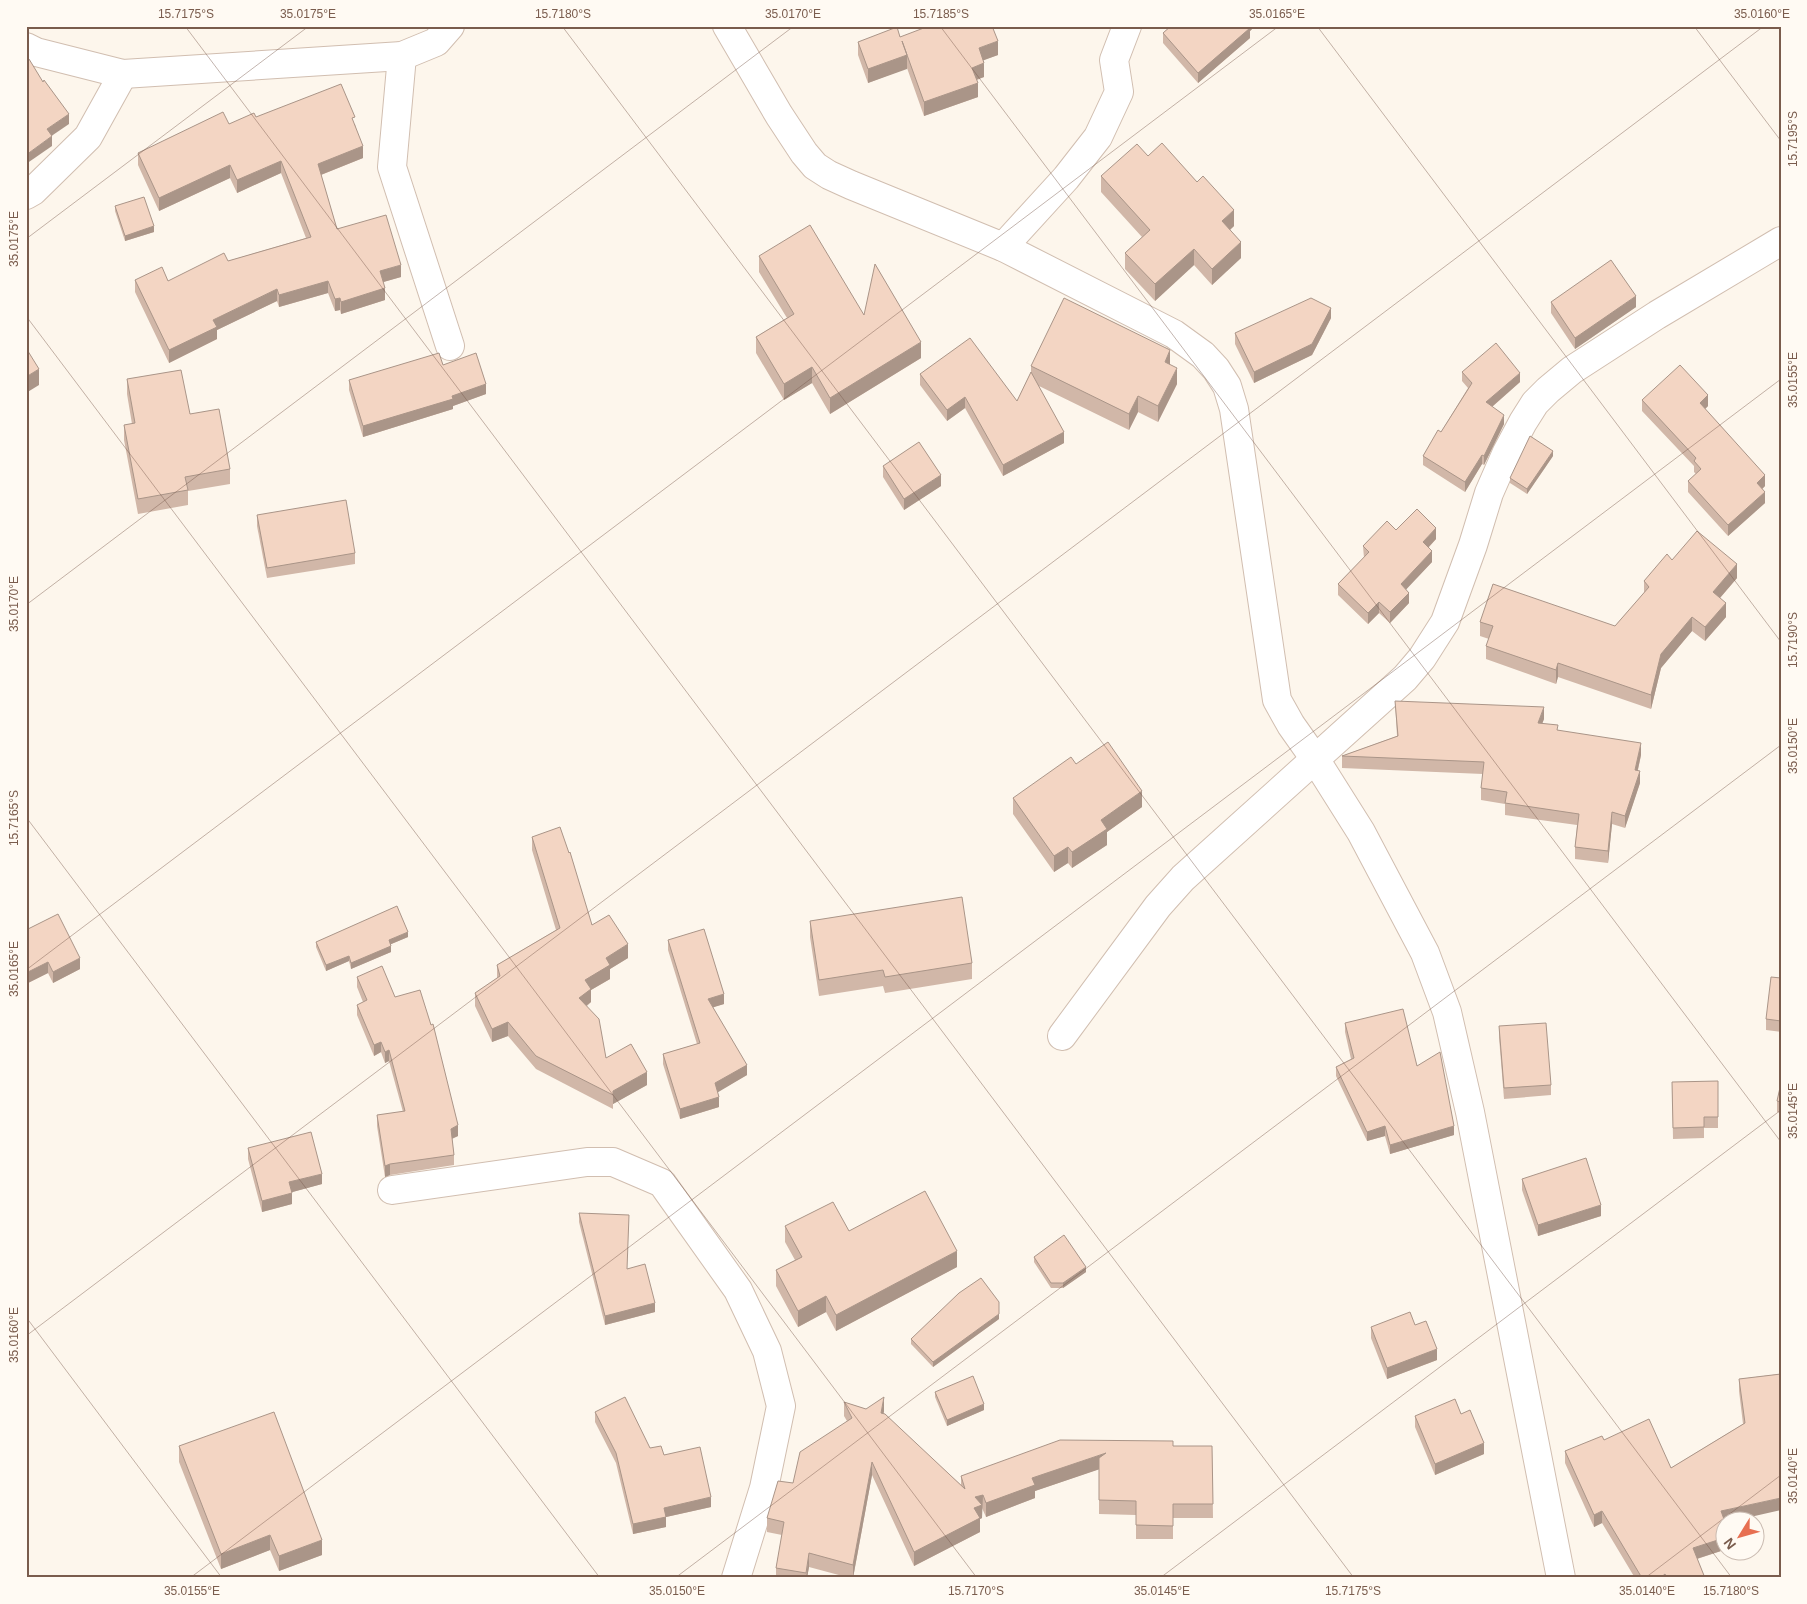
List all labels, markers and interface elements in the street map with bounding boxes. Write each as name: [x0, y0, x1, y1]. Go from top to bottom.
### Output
text: 15.7175°S: [158, 7, 214, 21]
text: 35.0175°E: [280, 7, 336, 21]
text: 15.7180°S: [535, 7, 591, 21]
text: 35.0170°E: [765, 7, 821, 21]
text: 15.7185°S: [913, 7, 969, 21]
text: 35.0165°E: [1249, 7, 1305, 21]
text: 35.0160°E: [1734, 7, 1790, 21]
text: 15.7195°S: [1786, 111, 1800, 167]
text: 35.0175°E: [7, 211, 21, 267]
text: 35.0155°E: [1786, 352, 1800, 408]
text: 35.0170°E: [7, 576, 21, 632]
text: 15.7190°S: [1786, 612, 1800, 668]
text: 35.0150°E: [1786, 718, 1800, 774]
text: 15.7165°S: [7, 790, 21, 846]
text: 35.0165°E: [7, 941, 21, 997]
text: 35.0145°E: [1786, 1083, 1800, 1139]
text: 35.0160°E: [7, 1307, 21, 1363]
text: 35.0140°E: [1786, 1448, 1800, 1504]
north arrow: [1714, 1512, 1764, 1562]
text: N: [1720, 1535, 1739, 1553]
text: 35.0155°E: [164, 1584, 220, 1598]
text: 35.0150°E: [649, 1584, 705, 1598]
text: 15.7170°S: [948, 1584, 1004, 1598]
text: 35.0145°E: [1134, 1584, 1190, 1598]
text: 15.7175°S: [1325, 1584, 1381, 1598]
text: 35.0140°E: [1619, 1584, 1675, 1598]
text: 15.7180°S: [1703, 1584, 1759, 1598]

